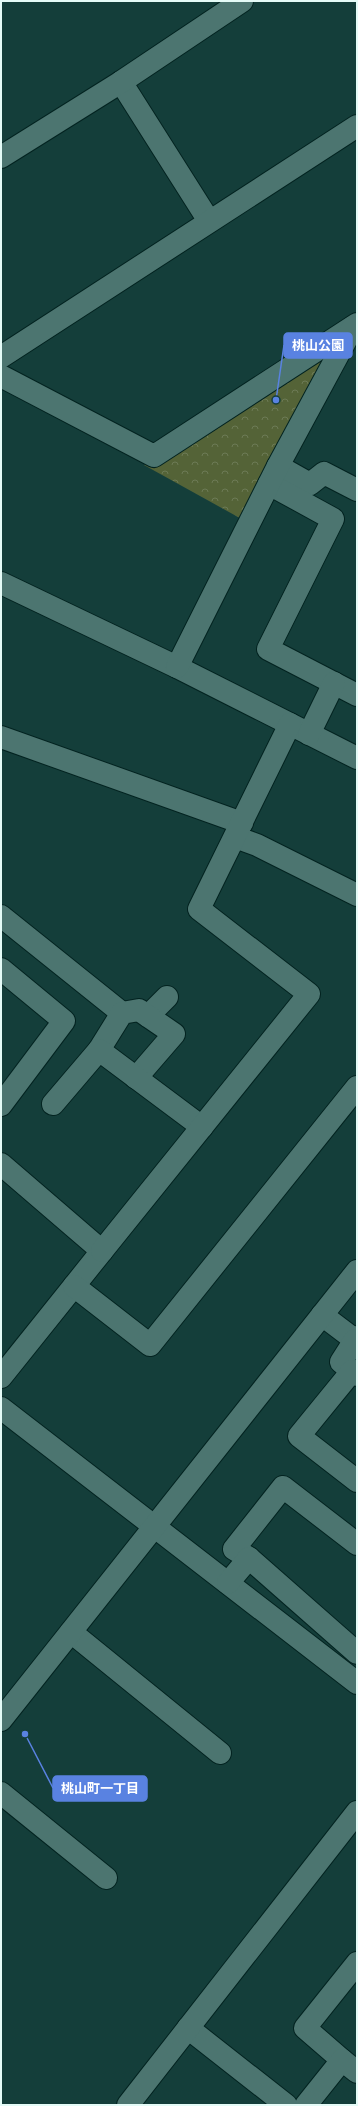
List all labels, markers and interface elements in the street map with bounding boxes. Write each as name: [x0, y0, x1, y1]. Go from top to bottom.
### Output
callout: 桃山公園: [284, 333, 352, 358]
text: 桃山公園: [292, 336, 344, 354]
callout: 桃山町一丁目: [53, 1776, 147, 1801]
text: 桃山町一丁目: [61, 1779, 139, 1797]

